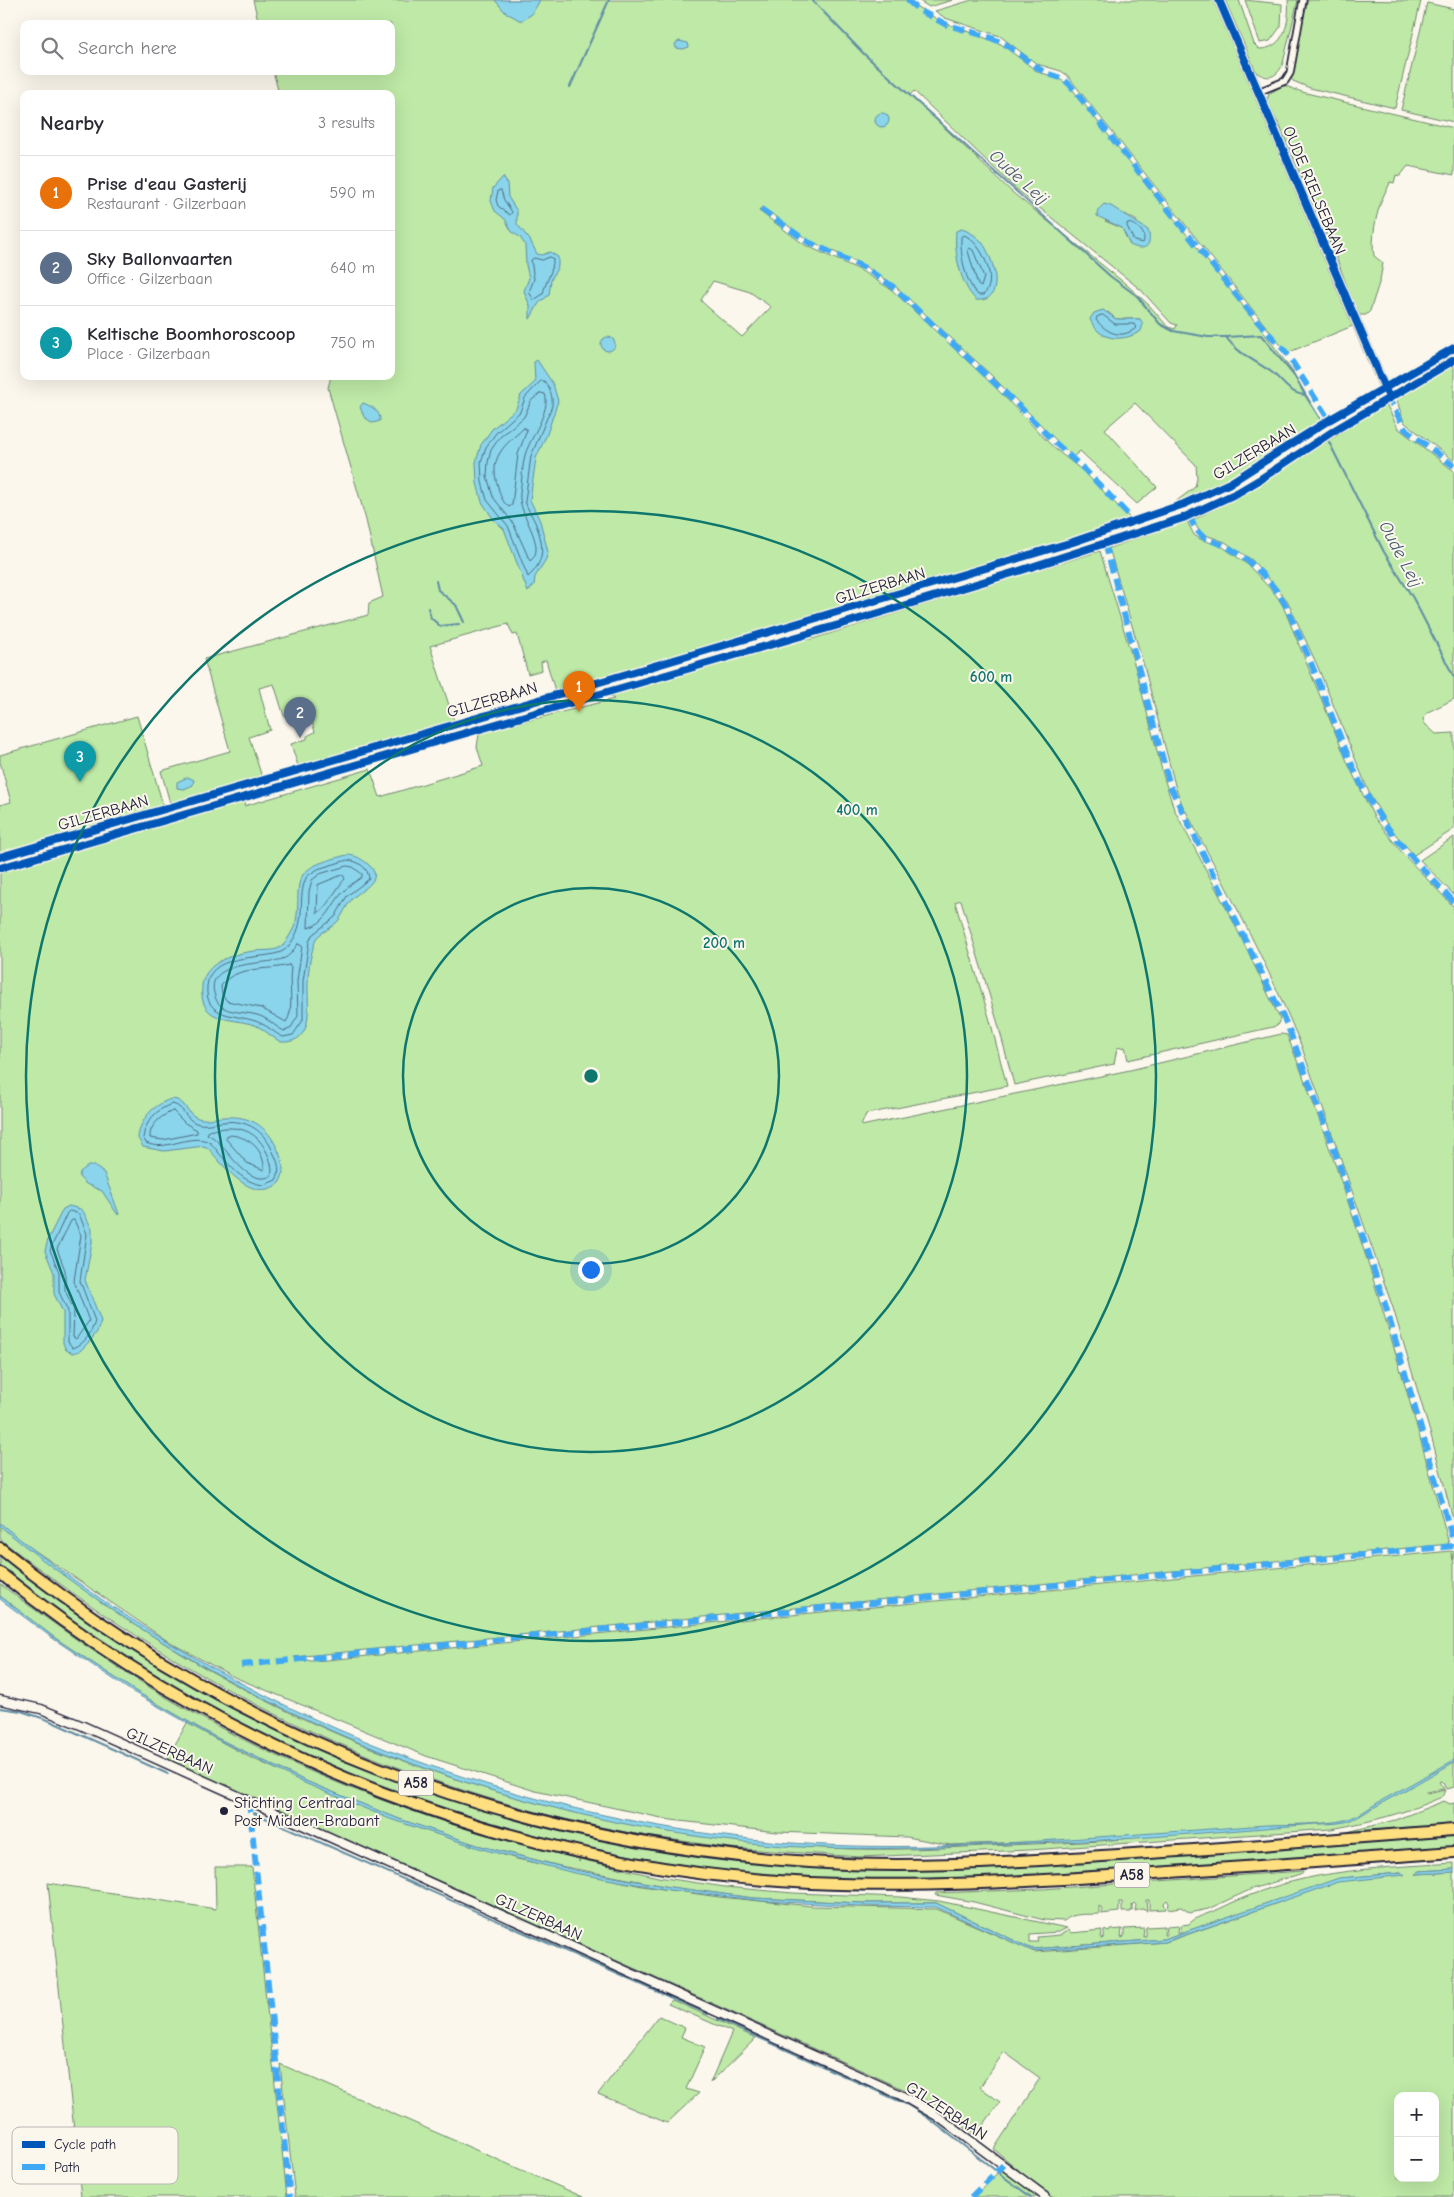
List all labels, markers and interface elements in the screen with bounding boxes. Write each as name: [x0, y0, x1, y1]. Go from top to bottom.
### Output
search box: [20, 20, 395, 75]
icon: search: [38, 34, 66, 62]
text: Search here: [78, 37, 177, 59]
text: Nearby: [40, 111, 104, 135]
text: 3 results: [318, 114, 375, 132]
street label: OUDE RIELSEBAAN: [1279, 124, 1349, 257]
water label: Oude Leij: [985, 145, 1053, 210]
text: Prise d'eau Gasterij: [87, 173, 247, 195]
text: 1: [53, 184, 59, 202]
text: 590 m: [330, 184, 375, 202]
text: Restaurant · Gilzerbaan: [87, 195, 246, 213]
text: Sky Ballonvaarten: [87, 248, 233, 270]
text: 2: [52, 259, 60, 277]
text: 640 m: [330, 259, 375, 277]
text: Office · Gilzerbaan: [87, 270, 213, 288]
text: Keltische Boomhoroscoop: [87, 323, 296, 345]
text: 3: [52, 334, 60, 352]
text: 750 m: [330, 334, 375, 352]
text: Place · Gilzerbaan: [87, 345, 210, 363]
street label: GILZERBAAN: [1210, 420, 1299, 484]
water label: Oude Leij: [1374, 517, 1427, 591]
street label: GILZERBAAN: [833, 564, 928, 608]
text: 600 m: [970, 668, 1012, 686]
pin: 1: [563, 671, 595, 712]
street label: GILZERBAAN: [445, 678, 540, 721]
pin: 2: [284, 697, 316, 738]
pin: 3: [64, 741, 96, 782]
street label: GILZERBAAN: [56, 791, 151, 834]
text: 400 m: [836, 801, 878, 819]
text: 200 m: [703, 934, 745, 952]
centre of rings: [582, 1067, 600, 1085]
your location: [578, 1257, 604, 1283]
street label: GILZERBAAN: [123, 1724, 216, 1778]
road number: A58: [398, 1770, 434, 1796]
place label: Stichting Centraal Post Midden-Brabant: [234, 1794, 379, 1830]
marker: Stichting Centraal Post Midden-Brabant: [218, 1805, 230, 1817]
road number: A58: [1114, 1862, 1150, 1888]
street label: GILZERBAAN: [492, 1890, 585, 1944]
street label: GILZERBAAN: [902, 2078, 990, 2144]
map controls: [1394, 2092, 1439, 2182]
button: +: [1394, 2092, 1439, 2137]
legend: [12, 2127, 178, 2184]
text: Cycle path: [54, 2136, 116, 2153]
button: −: [1394, 2137, 1439, 2182]
text: Path: [54, 2159, 80, 2176]

